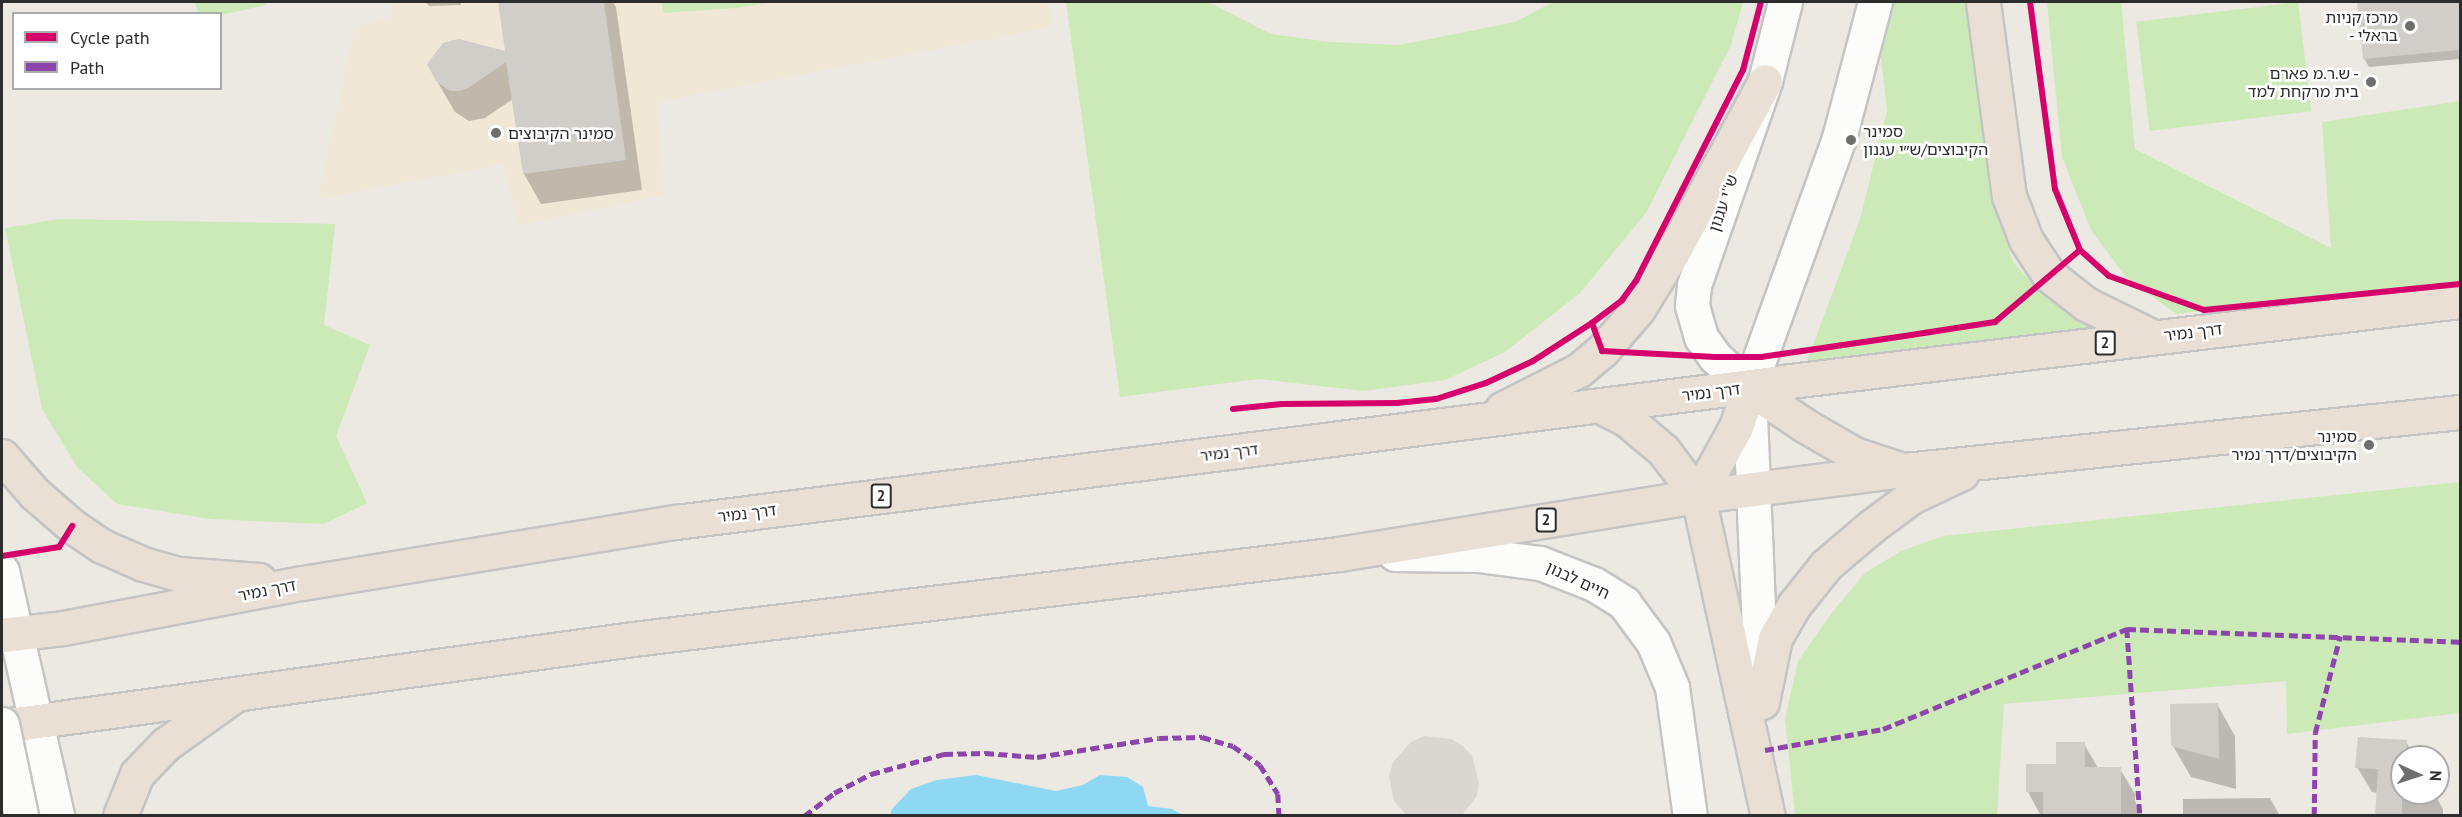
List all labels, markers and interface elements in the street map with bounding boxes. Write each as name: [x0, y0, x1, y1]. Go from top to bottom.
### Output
place label: מרכז קניות - בראלי: [2325, 7, 2398, 45]
legend: [12, 12, 222, 90]
marker: מרכז קניות - בראלי: [2403, 19, 2417, 33]
text: Cycle path: [70, 26, 150, 49]
text: Path: [70, 56, 104, 79]
place label: ש.ר.מ פארם - בית מרקחת למד: [2248, 63, 2359, 101]
marker: ש.ר.מ פארם - בית מרקחת למד: [2364, 75, 2378, 89]
place label: סמינר הקיבוצים/ש״י עגנון: [1863, 121, 1988, 159]
place label: סמינר הקיבוצים: [508, 123, 614, 143]
marker: סמינר הקיבוצים: [489, 126, 503, 140]
marker: סמינר הקיבוצים/ש״י עגנון: [1844, 133, 1858, 147]
street label: ש''י עגנון: [1704, 172, 1742, 234]
street label: דרך נמיר: [2163, 319, 2223, 345]
road number: 2: [2094, 331, 2116, 355]
street label: דרך נמיר: [1681, 379, 1741, 405]
place label: סמינר הקיבוצים/דרך נמיר: [2231, 426, 2357, 464]
marker: סמינר הקיבוצים/דרך נמיר: [2362, 438, 2376, 452]
street label: דרך נמיר: [1199, 439, 1259, 465]
road number: 2: [870, 484, 892, 508]
street label: דרך נמיר: [717, 500, 777, 526]
road number: 2: [1536, 508, 1556, 532]
street label: חיים לבנון: [1543, 557, 1613, 603]
street label: דרך נמיר: [236, 575, 298, 605]
north arrow: [2390, 745, 2450, 805]
text: N: [2426, 770, 2446, 782]

